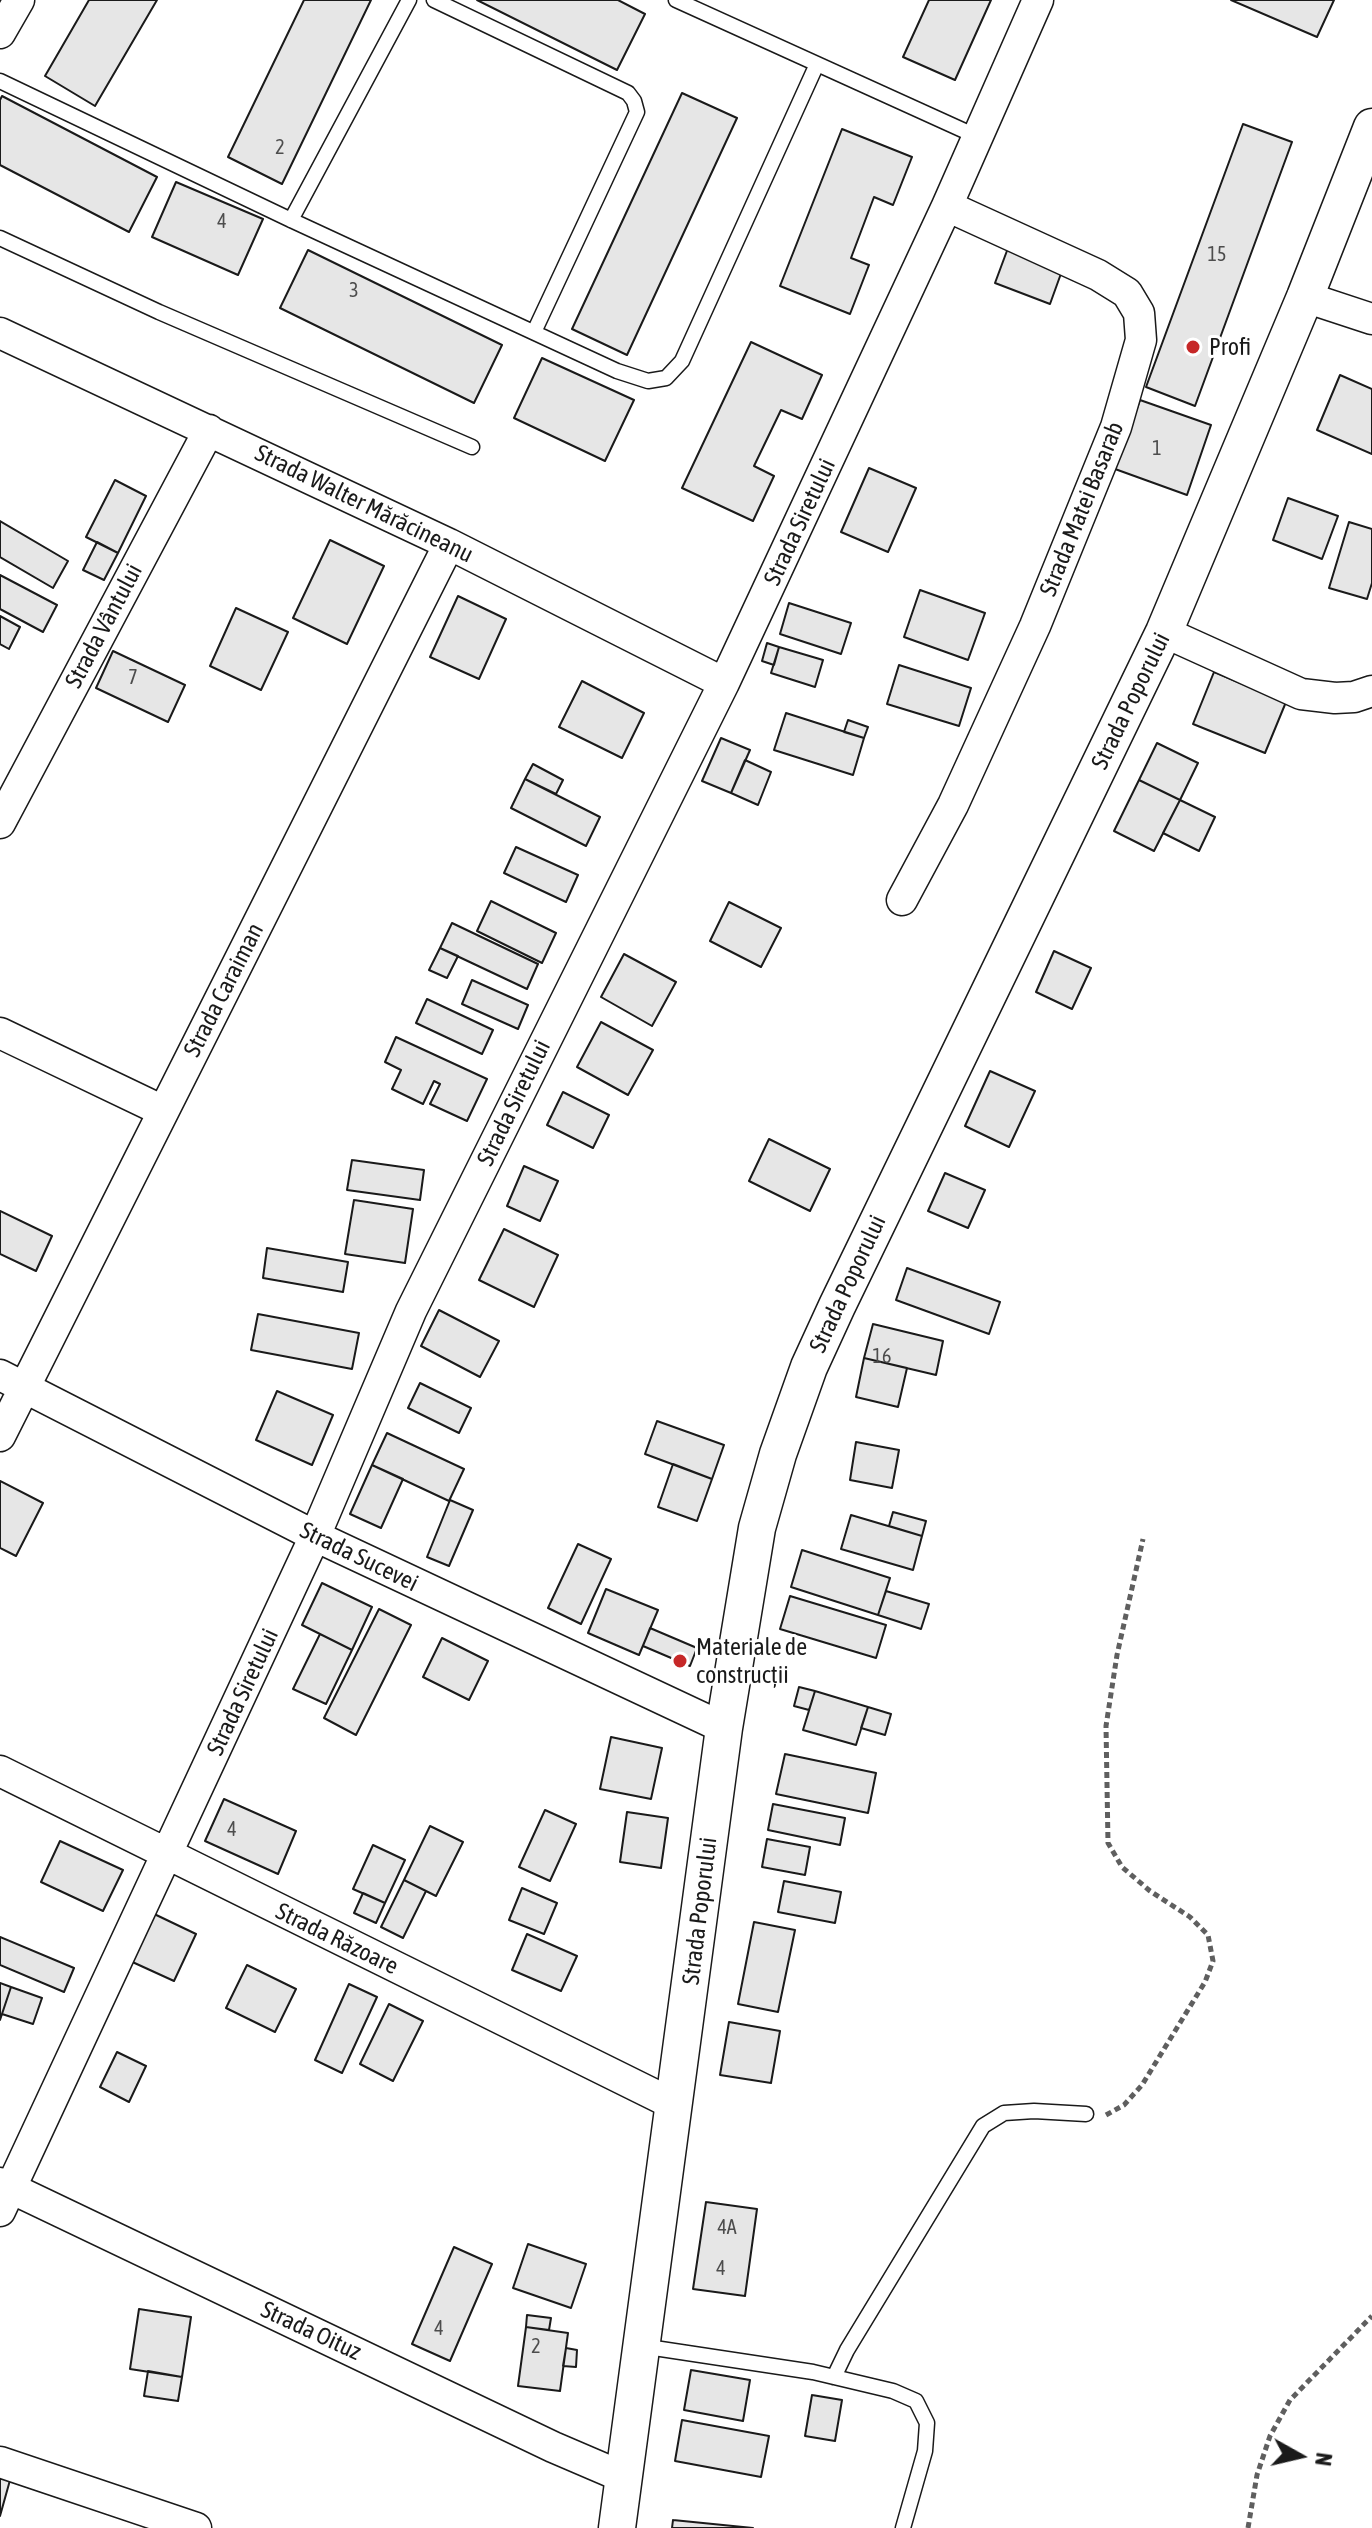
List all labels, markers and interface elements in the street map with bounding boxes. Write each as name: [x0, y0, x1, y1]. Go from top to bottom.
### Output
house number: 2: [275, 136, 285, 160]
house number: 4: [217, 210, 227, 234]
house number: 15: [1208, 243, 1226, 267]
house number: 3: [349, 279, 359, 303]
place label: Profi: [1209, 333, 1251, 361]
marker: Profi: [1184, 338, 1202, 356]
street label: Strada Matei Basarab: [1034, 418, 1130, 600]
house number: 1: [1152, 437, 1162, 461]
street label: Strada Walter Mărăcineanu: [250, 439, 478, 569]
street label: Strada Siretului: [758, 454, 842, 590]
street label: Strada Vântului: [59, 559, 149, 693]
street label: Strada Poporului: [1086, 628, 1176, 774]
house number: 7: [128, 666, 138, 690]
street label: Strada Caraiman: [178, 918, 270, 1062]
street label: Strada Siretului: [471, 1036, 557, 1170]
street label: Strada Poporului: [804, 1211, 892, 1357]
house number: 16: [873, 1345, 891, 1369]
street label: Strada Sucevei: [295, 1516, 423, 1598]
street label: Strada Siretului: [201, 1624, 285, 1760]
place label: Materiale de construcții: [696, 1633, 807, 1689]
marker: Materiale de construcții: [671, 1652, 689, 1670]
house number: 4: [227, 1818, 237, 1842]
street label: Strada Poporului: [677, 1836, 723, 1986]
street label: Strada Răzoare: [271, 1897, 403, 1981]
house number: 4A: [717, 2216, 737, 2240]
house number: 4: [716, 2257, 726, 2281]
street label: Strada Oituz: [256, 2295, 366, 2367]
house number: 4: [434, 2317, 444, 2341]
house number: 2: [531, 2335, 541, 2359]
north arrow: [1260, 2416, 1340, 2496]
text: N: [1310, 2451, 1338, 2468]

